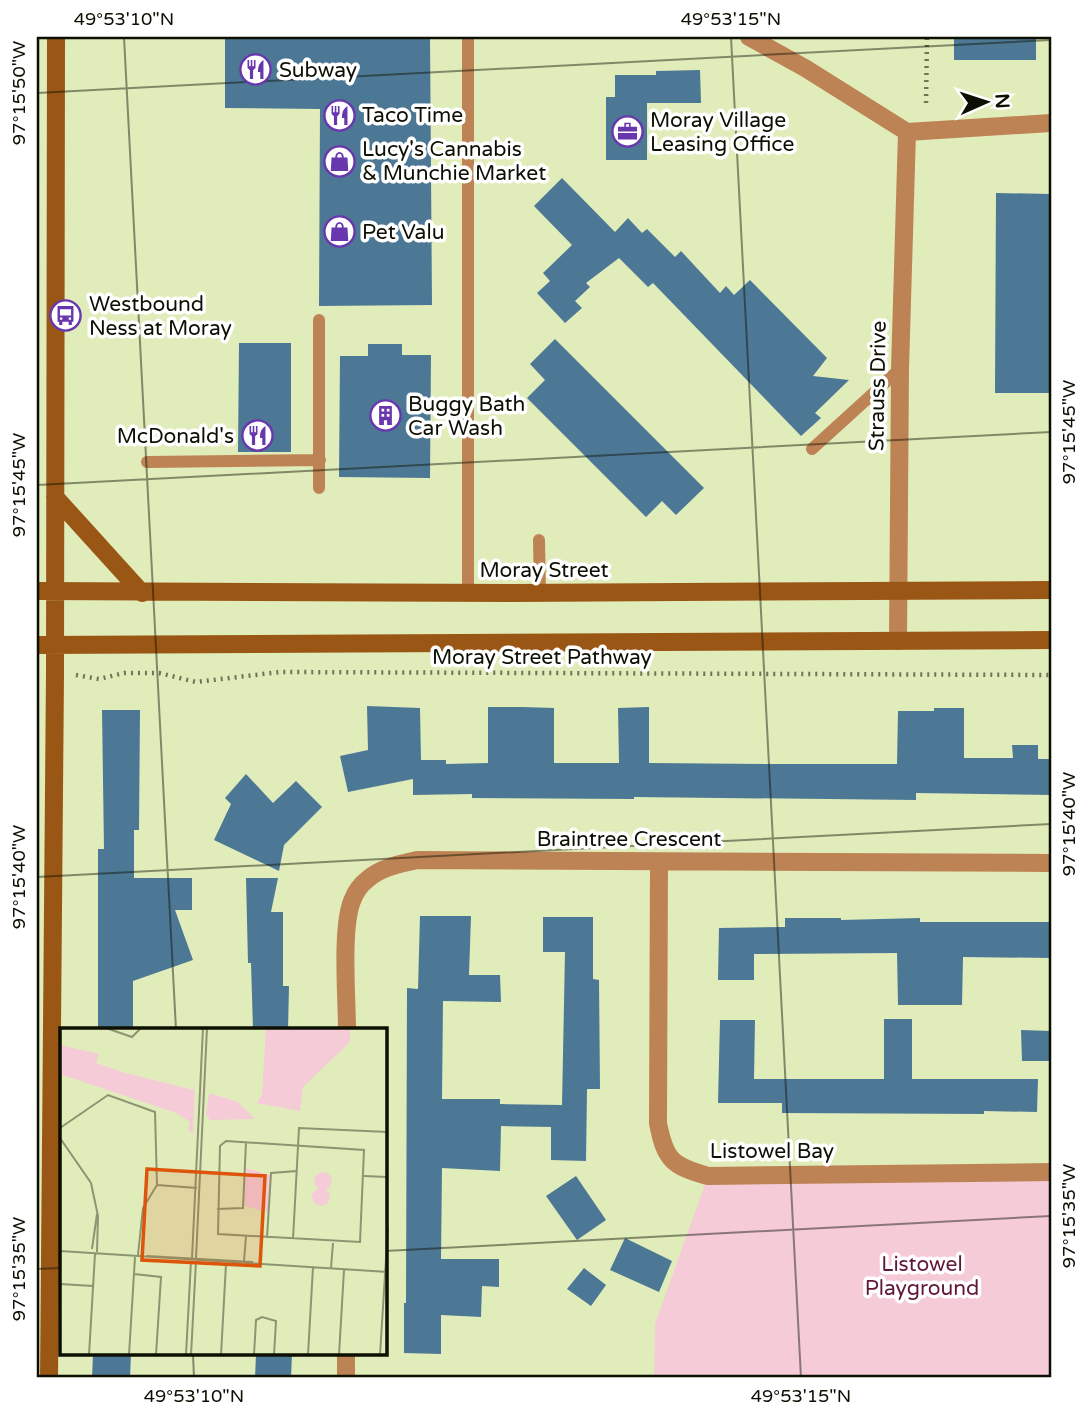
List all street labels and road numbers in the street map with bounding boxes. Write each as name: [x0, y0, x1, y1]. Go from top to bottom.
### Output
street label: Strauss Drive: [864, 320, 892, 451]
street label: Moray Street: [479, 558, 609, 583]
street label: Moray Street Pathway: [432, 645, 652, 670]
street label: Braintree Crescent: [537, 827, 721, 852]
street label: Listowel Bay: [710, 1139, 834, 1164]

